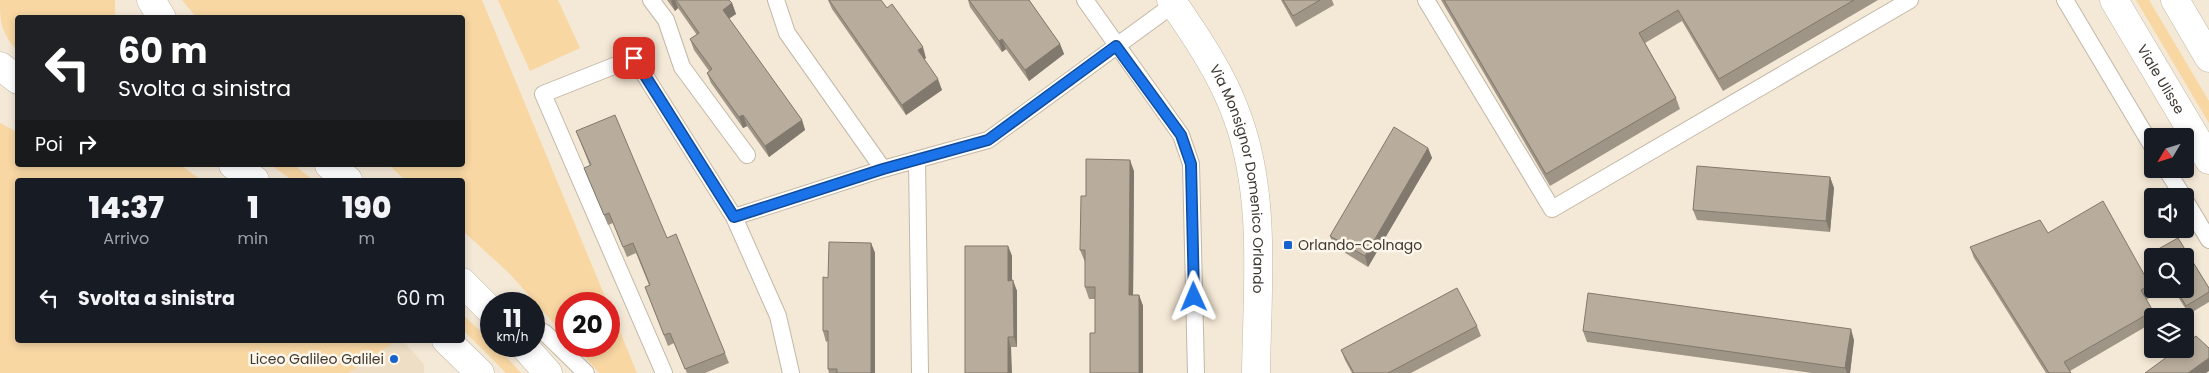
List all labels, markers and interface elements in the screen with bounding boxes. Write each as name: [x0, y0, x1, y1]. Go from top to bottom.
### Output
text: 60 m: [118, 26, 208, 75]
icon: left: [35, 35, 100, 100]
pin: [613, 37, 655, 79]
street label: Viale Ulisse: [2132, 40, 2190, 118]
icon: arrive: [620, 44, 648, 72]
street label: Via Monsignor Domenico Orlando: [1205, 61, 1268, 294]
text: Svolta a sinistra: [118, 73, 291, 104]
north arrow: [2144, 128, 2194, 178]
map controls: [2144, 128, 2194, 358]
icon: right: [73, 130, 101, 158]
text: Poi: [35, 131, 63, 158]
text: 14:37: [89, 186, 164, 229]
text: 1: [247, 186, 259, 229]
text: 190: [342, 186, 391, 229]
button: sound: [2144, 188, 2194, 238]
text: Arrivo: [103, 227, 149, 250]
text: min: [238, 227, 268, 250]
text: m: [358, 227, 375, 250]
place label: Orlando-Colnago: [1298, 235, 1422, 255]
marker: Orlando-Colnago: [1282, 239, 1294, 251]
button: search: [2144, 248, 2194, 298]
position arrow: [1167, 270, 1219, 322]
icon: left: [35, 284, 63, 312]
text: Svolta a sinistra: [78, 285, 235, 312]
text: 60 m: [396, 285, 445, 312]
speed limit sign: 20: [555, 292, 620, 357]
text: 11: [503, 301, 522, 336]
button: layers: [2144, 308, 2194, 358]
text: km/h: [497, 328, 528, 345]
place label: Liceo Galileo Galilei: [250, 349, 384, 369]
marker: Liceo Galileo Galilei: [388, 353, 400, 365]

